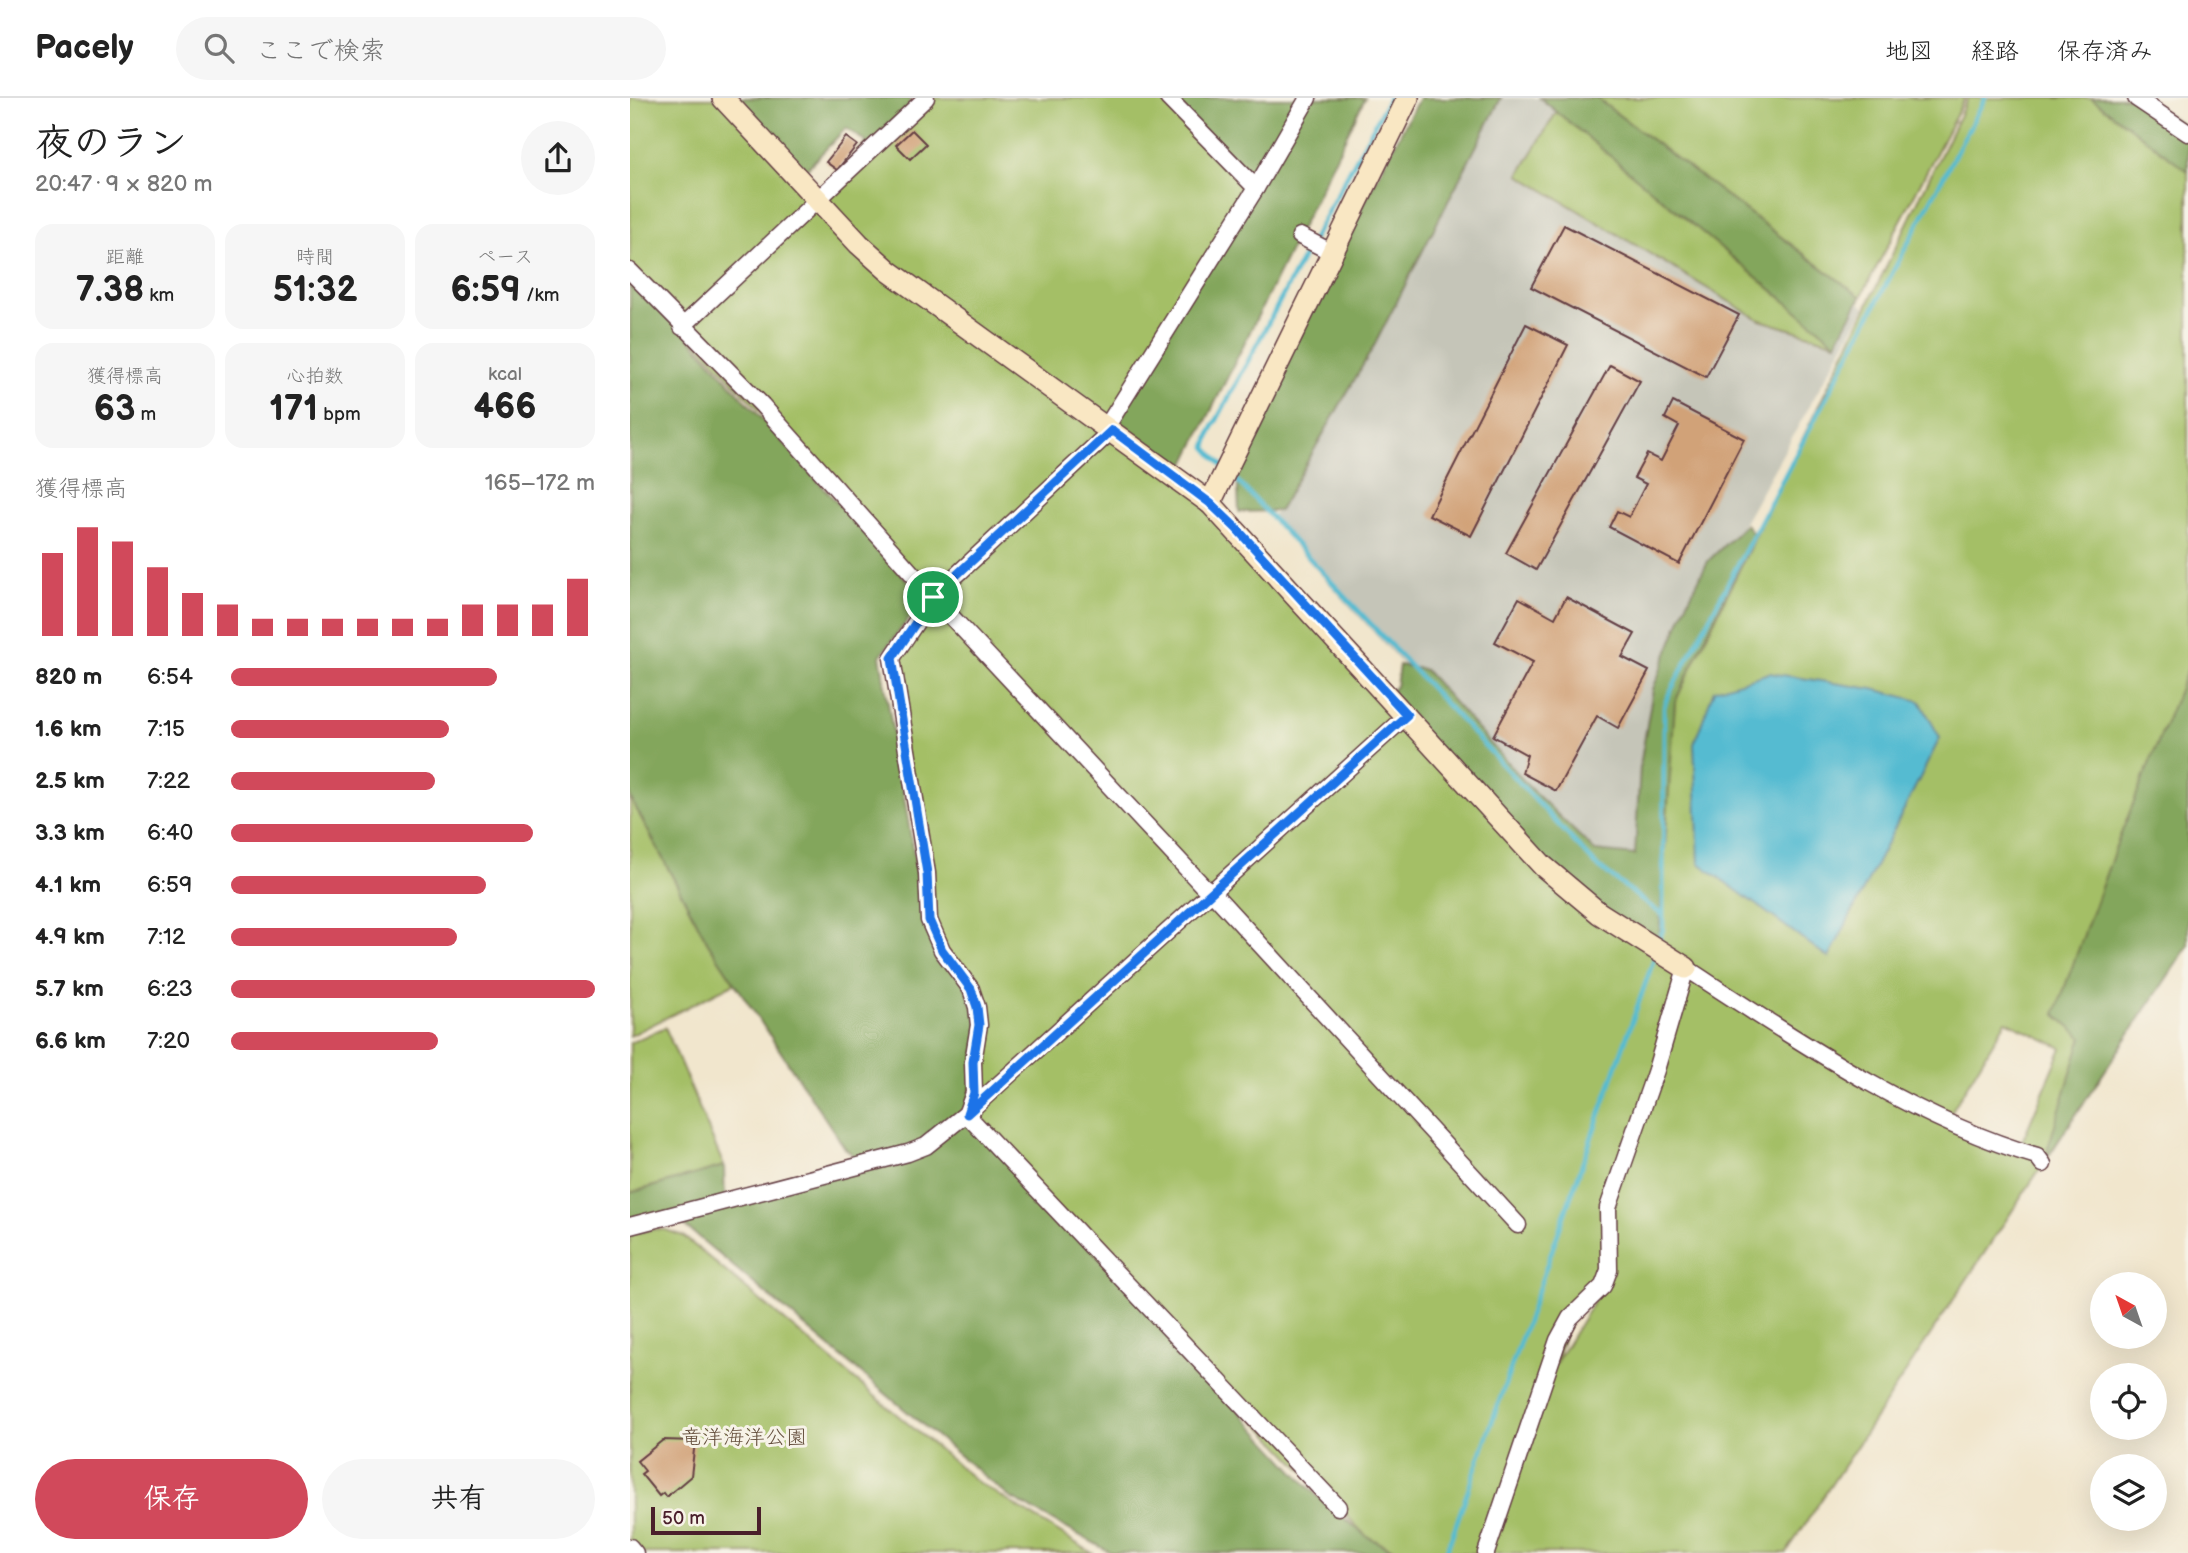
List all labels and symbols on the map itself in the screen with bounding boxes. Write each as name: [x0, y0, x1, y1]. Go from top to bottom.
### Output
pin: [903, 567, 963, 627]
north arrow: [2090, 1272, 2166, 1349]
park label: 竜洋海洋公園: [681, 1425, 807, 1450]
scale bar: [651, 1504, 761, 1536]

